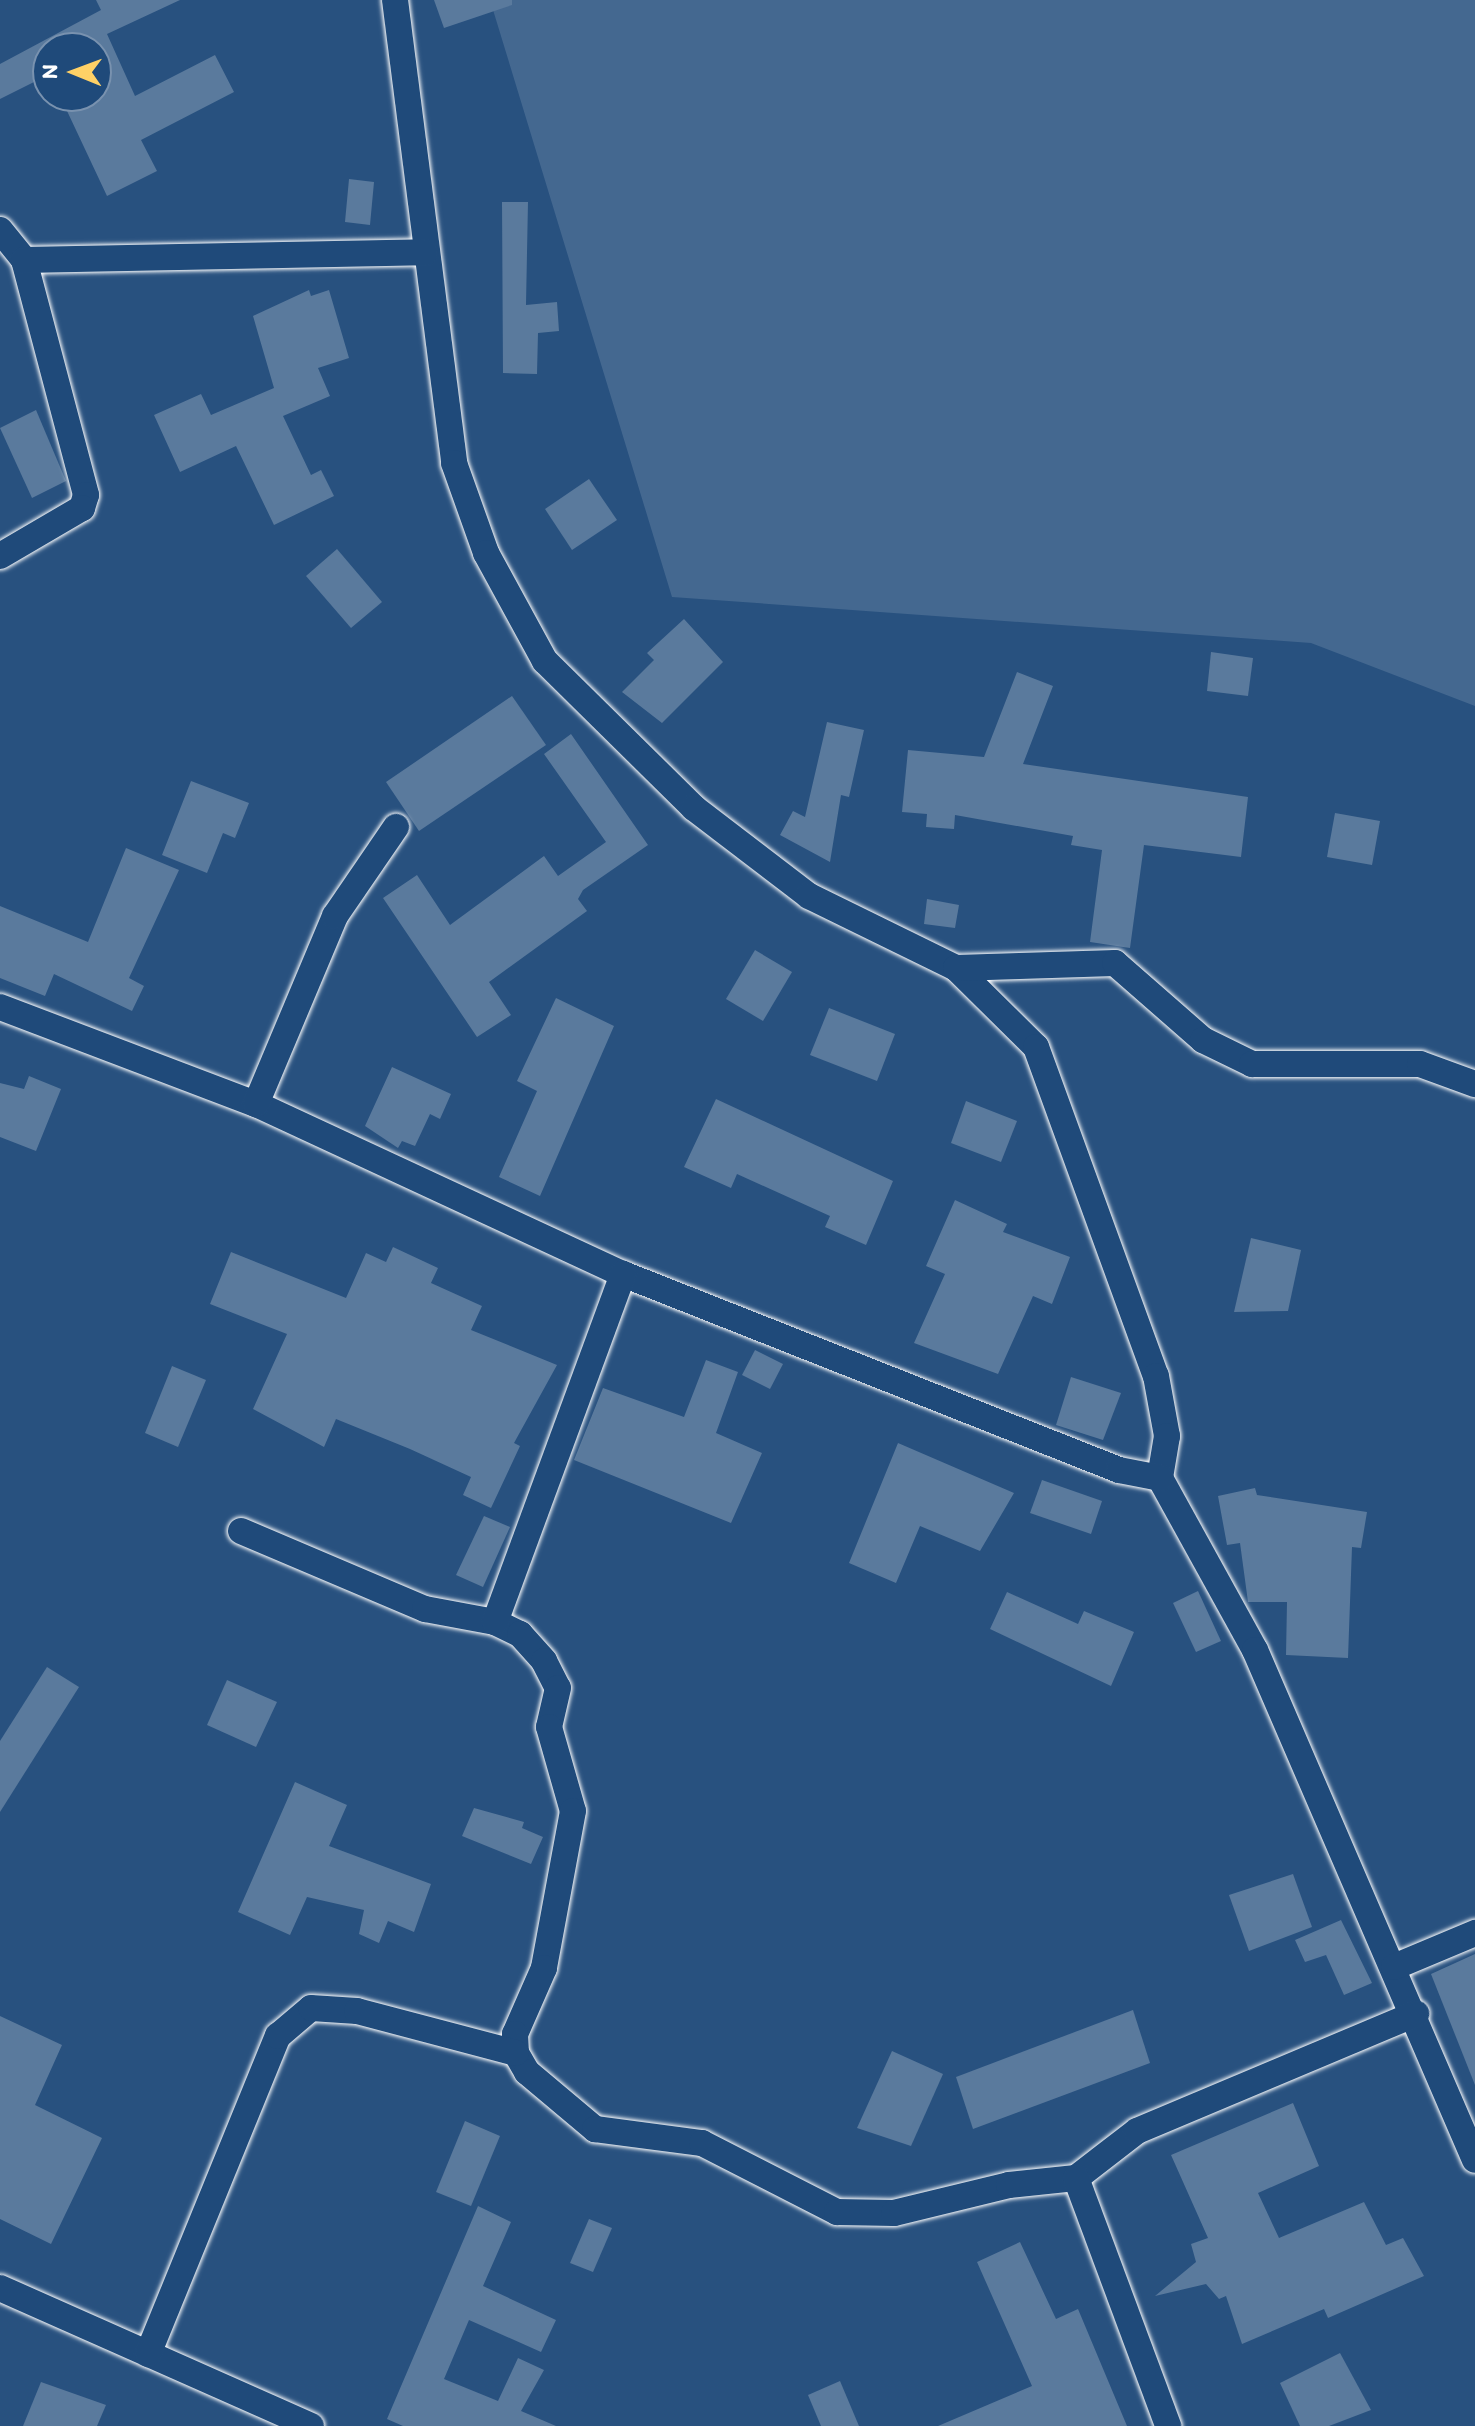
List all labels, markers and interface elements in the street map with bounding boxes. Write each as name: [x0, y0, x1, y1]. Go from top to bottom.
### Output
north arrow: [32, 32, 112, 112]
text: N: [36, 64, 63, 79]

